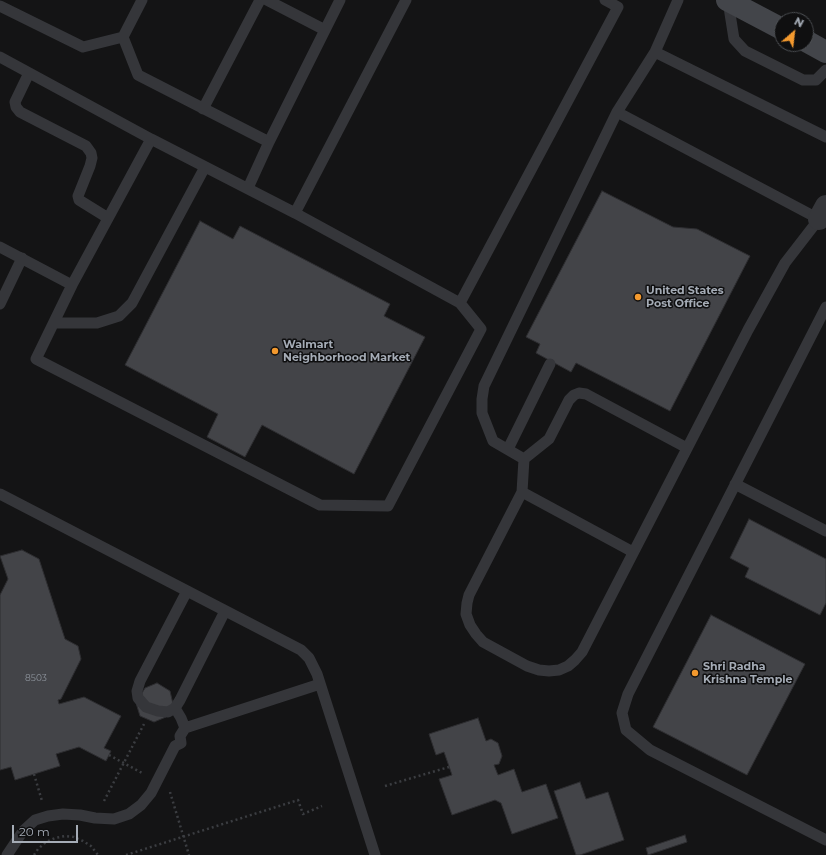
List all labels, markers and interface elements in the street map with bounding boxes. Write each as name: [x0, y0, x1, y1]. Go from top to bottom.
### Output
north arrow: [774, 12, 814, 52]
text: N: [792, 14, 806, 31]
place label: United States Post Office: [646, 284, 724, 310]
marker: United States Post Office: [633, 292, 643, 302]
place label: Walmart Neighborhood Market: [283, 338, 410, 364]
marker: Walmart Neighborhood Market: [270, 346, 280, 356]
place label: Shri Radha Krishna Temple: [703, 660, 793, 686]
marker: Shri Radha Krishna Temple: [690, 668, 700, 678]
house number: 8503: [25, 673, 47, 683]
scale bar: [14, 817, 80, 843]
text: 20 m: [19, 824, 50, 839]

